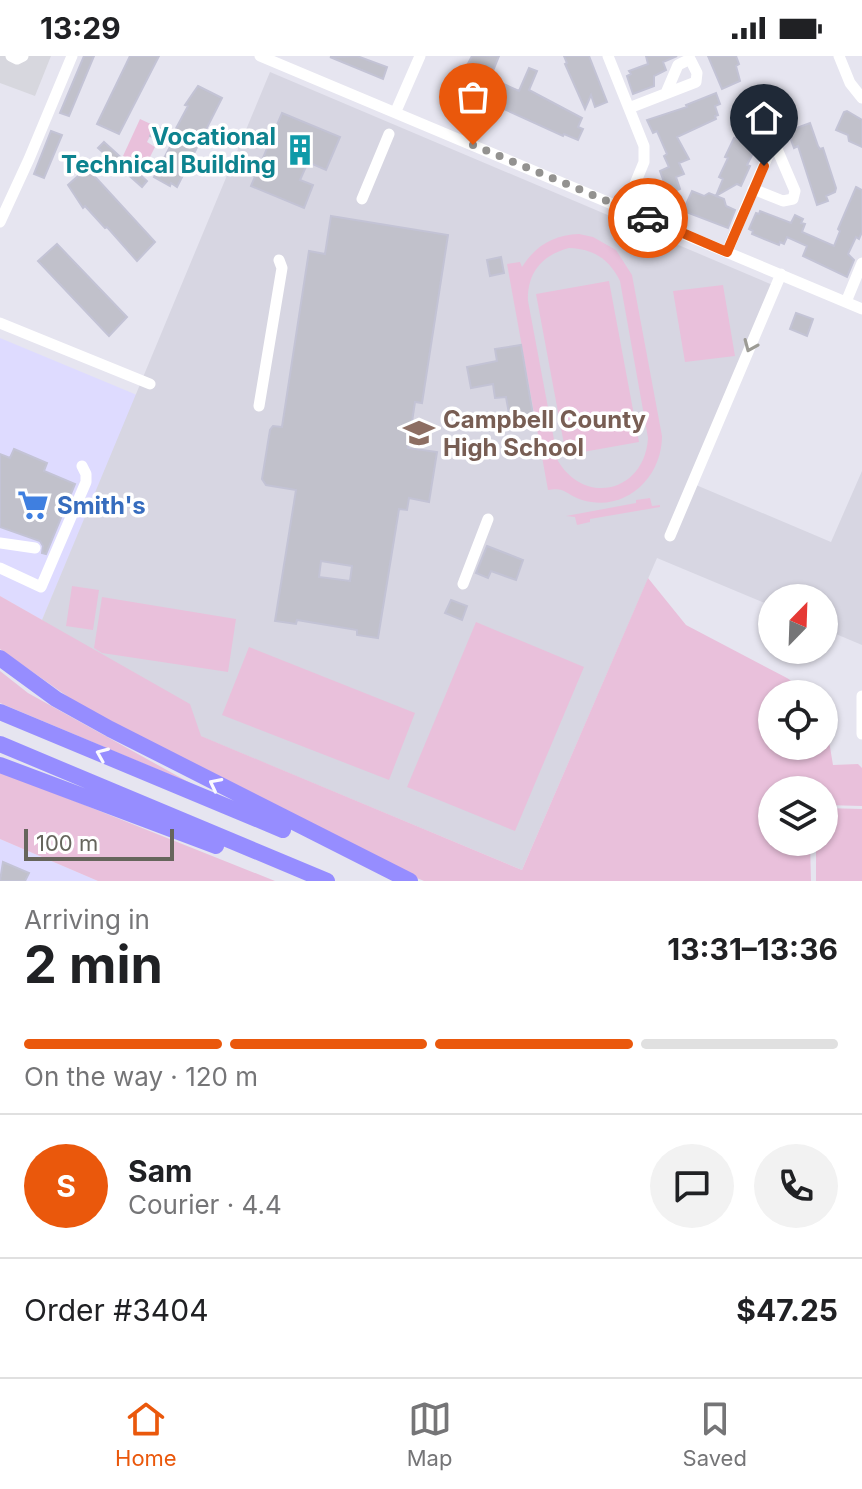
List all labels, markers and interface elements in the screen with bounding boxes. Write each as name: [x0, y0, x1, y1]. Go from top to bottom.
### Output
text: 13:29: [40, 10, 121, 46]
pin: [439, 63, 507, 145]
icon: bag: [451, 75, 495, 119]
pin: [730, 84, 798, 166]
icon: home: [742, 96, 786, 140]
place label: Vocational Technical Building: [61, 122, 276, 179]
building icon: Vocational Technical Building: [283, 133, 317, 167]
courier: [608, 178, 688, 258]
icon: car: [626, 196, 670, 240]
one-way arrow: [744, 338, 760, 352]
place label: Campbell County High School: [443, 405, 647, 462]
school or university icon: Campbell County High School: [402, 416, 436, 450]
supermarket icon: Smith's: [16, 488, 50, 522]
place label: Smith's: [57, 491, 146, 520]
north arrow: [758, 584, 838, 664]
map controls: [758, 584, 838, 856]
button: locate: [758, 680, 838, 760]
one-way arrow: [96, 748, 110, 764]
button: layers: [758, 776, 838, 856]
one-way arrow: [208, 778, 223, 793]
scale bar: [24, 825, 174, 861]
text: 100 m: [36, 830, 98, 856]
text: Arriving in: [24, 904, 150, 935]
text: 13:31–13:36: [667, 931, 838, 967]
text: 2 min: [24, 933, 163, 996]
text: On the way · 120 m: [24, 1061, 258, 1092]
button: chat: [650, 1144, 734, 1228]
button: phone: [754, 1144, 838, 1228]
text: Sam: [128, 1153, 192, 1189]
text: S: [56, 1168, 76, 1204]
text: Courier · 4.4: [128, 1189, 282, 1220]
text: Order #3404: [24, 1292, 209, 1328]
text: $47.25: [736, 1292, 838, 1328]
tab: Home: [115, 1397, 177, 1471]
tab: Map: [407, 1397, 452, 1471]
tab: Saved: [683, 1397, 747, 1471]

